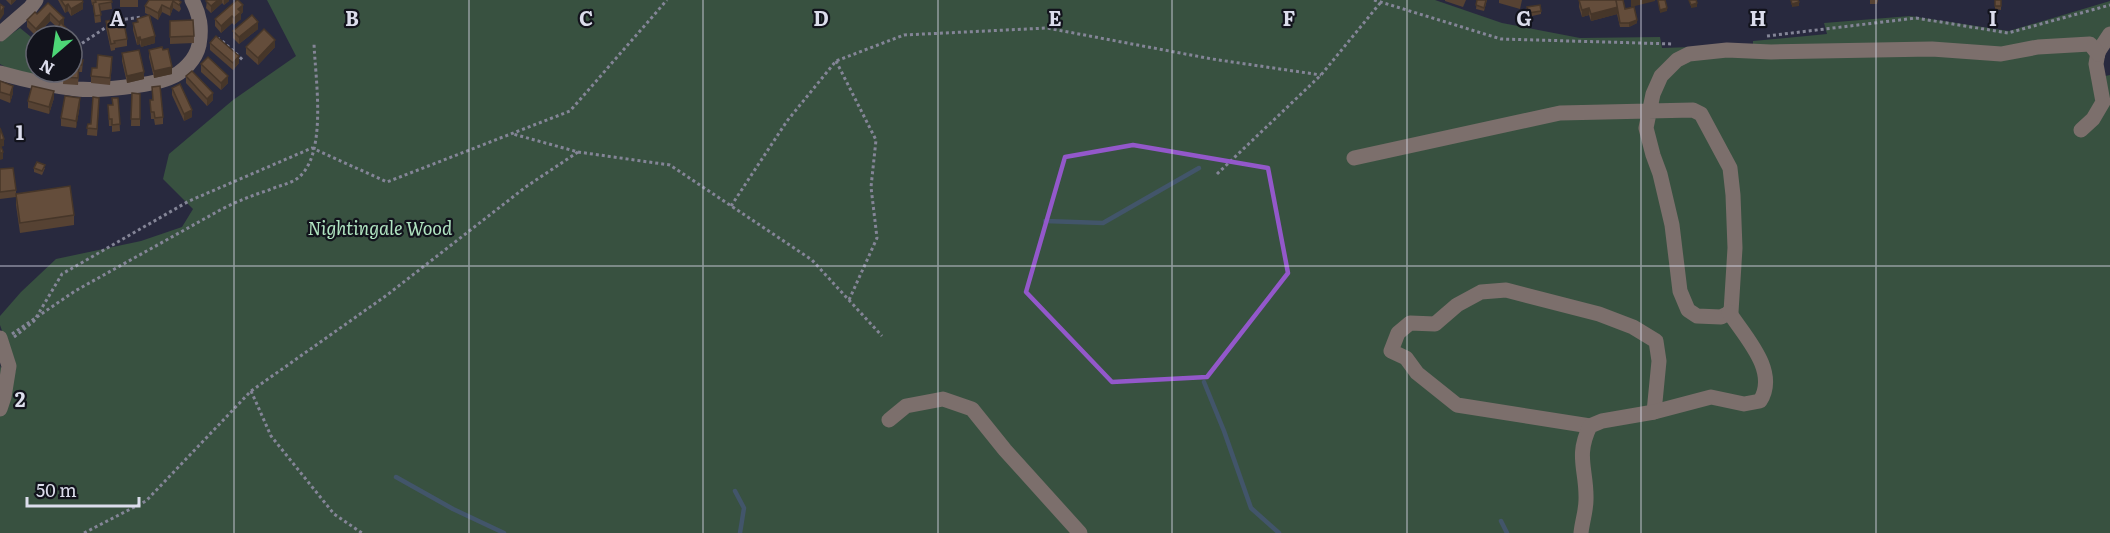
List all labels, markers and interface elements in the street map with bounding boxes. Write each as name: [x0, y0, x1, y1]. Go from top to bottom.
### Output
text: A: [109, 2, 125, 32]
text: B: [345, 2, 359, 32]
text: C: [579, 2, 593, 32]
text: D: [813, 2, 829, 32]
text: E: [1048, 2, 1062, 32]
text: F: [1283, 2, 1296, 32]
text: G: [1516, 2, 1532, 32]
text: H: [1750, 2, 1766, 32]
text: I: [1989, 2, 1997, 32]
north arrow: [24, 24, 84, 84]
text: N: [35, 54, 58, 82]
text: 1: [16, 116, 24, 146]
park label: Nightingale Wood: [308, 214, 453, 241]
text: 2: [15, 383, 26, 413]
scale bar: [27, 470, 140, 508]
text: 50 m: [36, 476, 77, 503]

